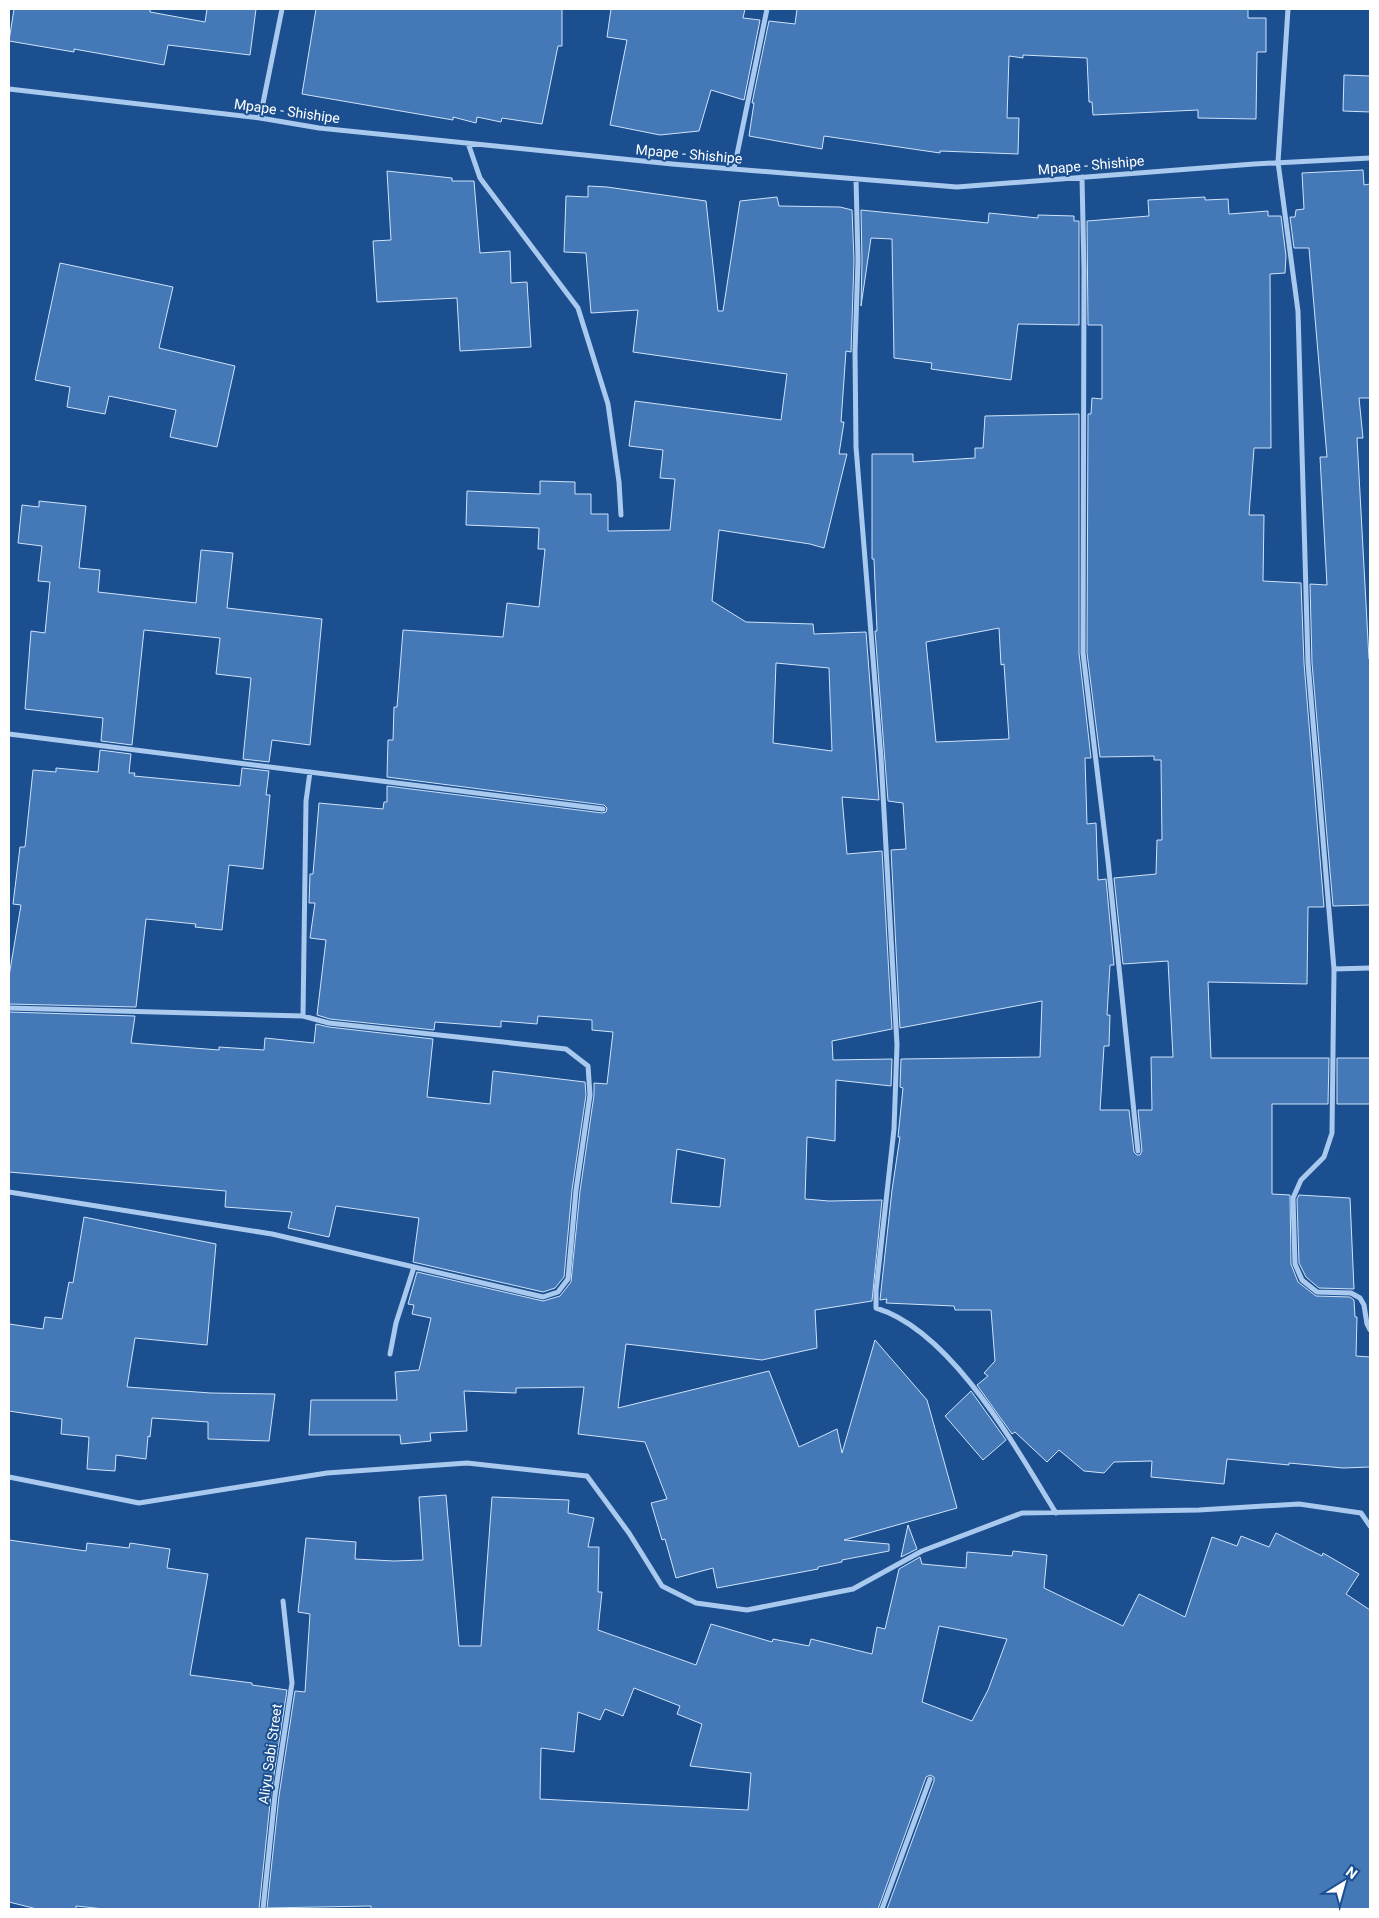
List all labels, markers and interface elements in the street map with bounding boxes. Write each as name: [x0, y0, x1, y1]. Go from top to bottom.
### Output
street label: Mpape - Shishipe: [233, 96, 341, 126]
street label: Mpape - Shishipe: [635, 141, 743, 167]
street label: Mpape - Shishipe: [1037, 152, 1145, 178]
street label: Aliyu Sabi Street: [255, 1702, 285, 1805]
north arrow: [1319, 1858, 1369, 1908]
text: N: [1343, 1863, 1361, 1882]

